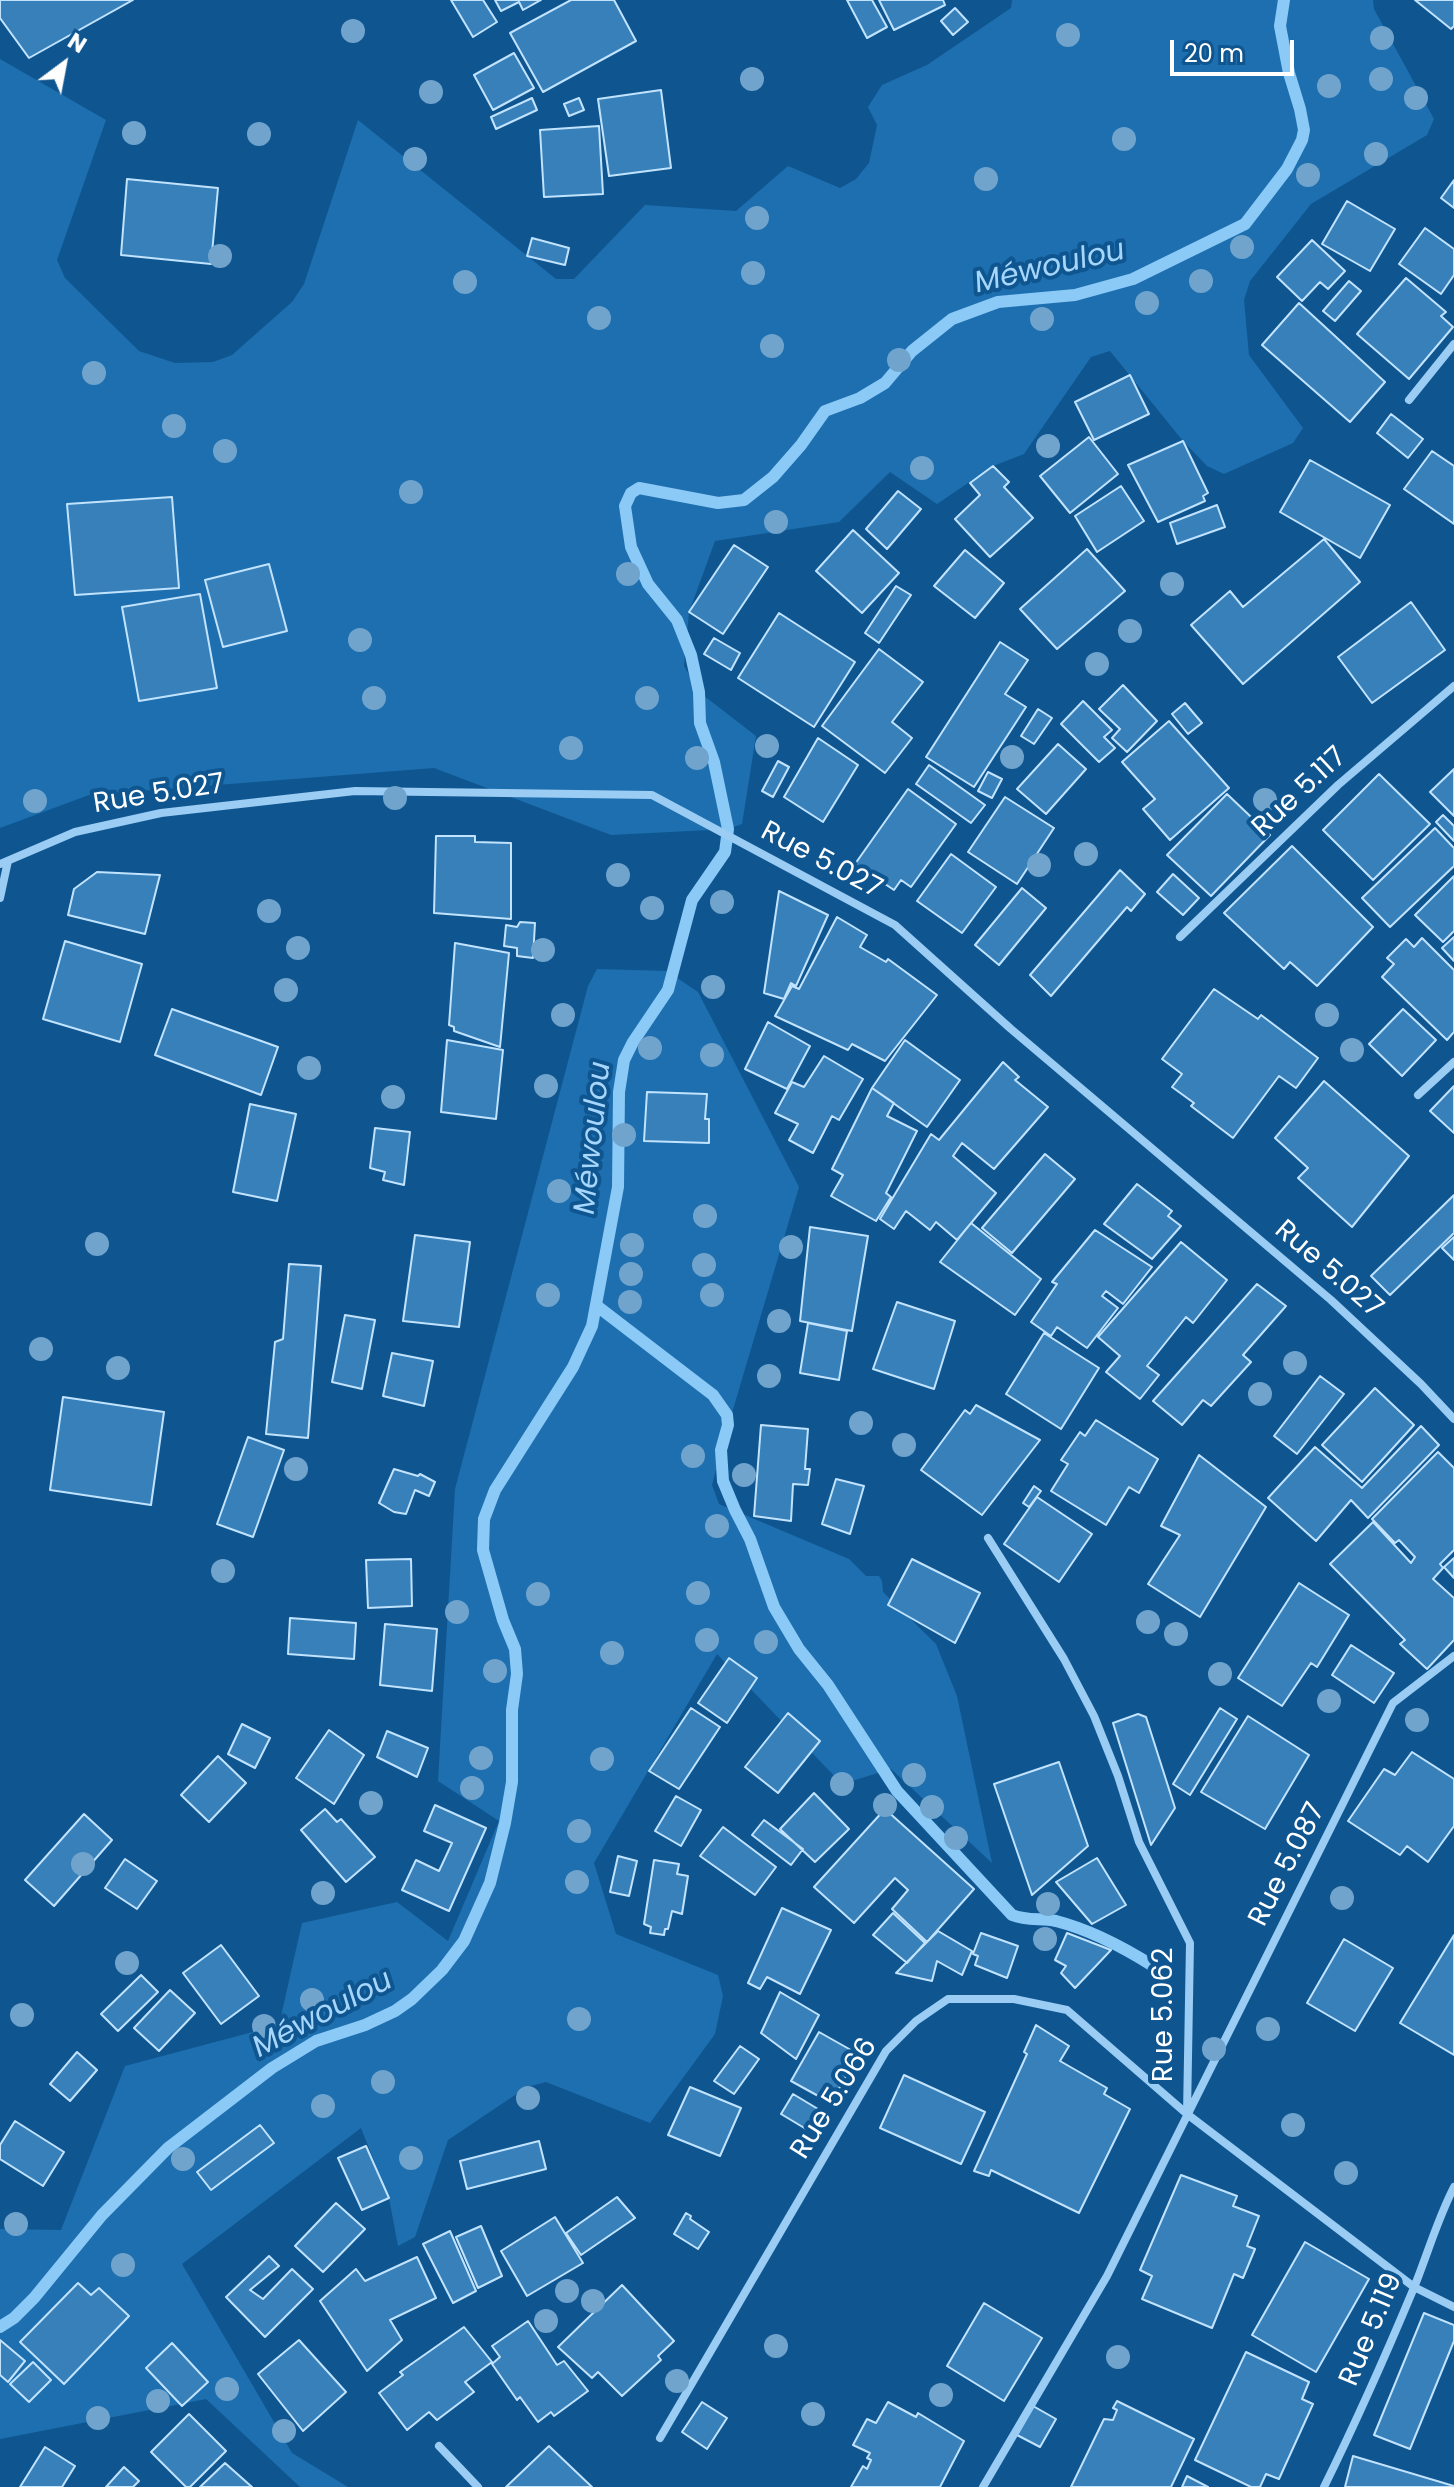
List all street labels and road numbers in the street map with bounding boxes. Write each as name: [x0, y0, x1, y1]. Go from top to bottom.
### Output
street label: Rue 5.117: [1246, 741, 1354, 845]
street label: Rue 5.027: [91, 768, 227, 822]
street label: Rue 5.027: [755, 815, 887, 907]
street label: Rue 5.027: [1267, 1214, 1389, 1326]
street label: Rue 5.087: [1243, 1798, 1333, 1932]
street label: Rue 5.062: [1148, 1948, 1182, 2082]
street label: Rue 5.066: [785, 2032, 885, 2166]
street label: Rue 5.119: [1333, 2269, 1411, 2391]

